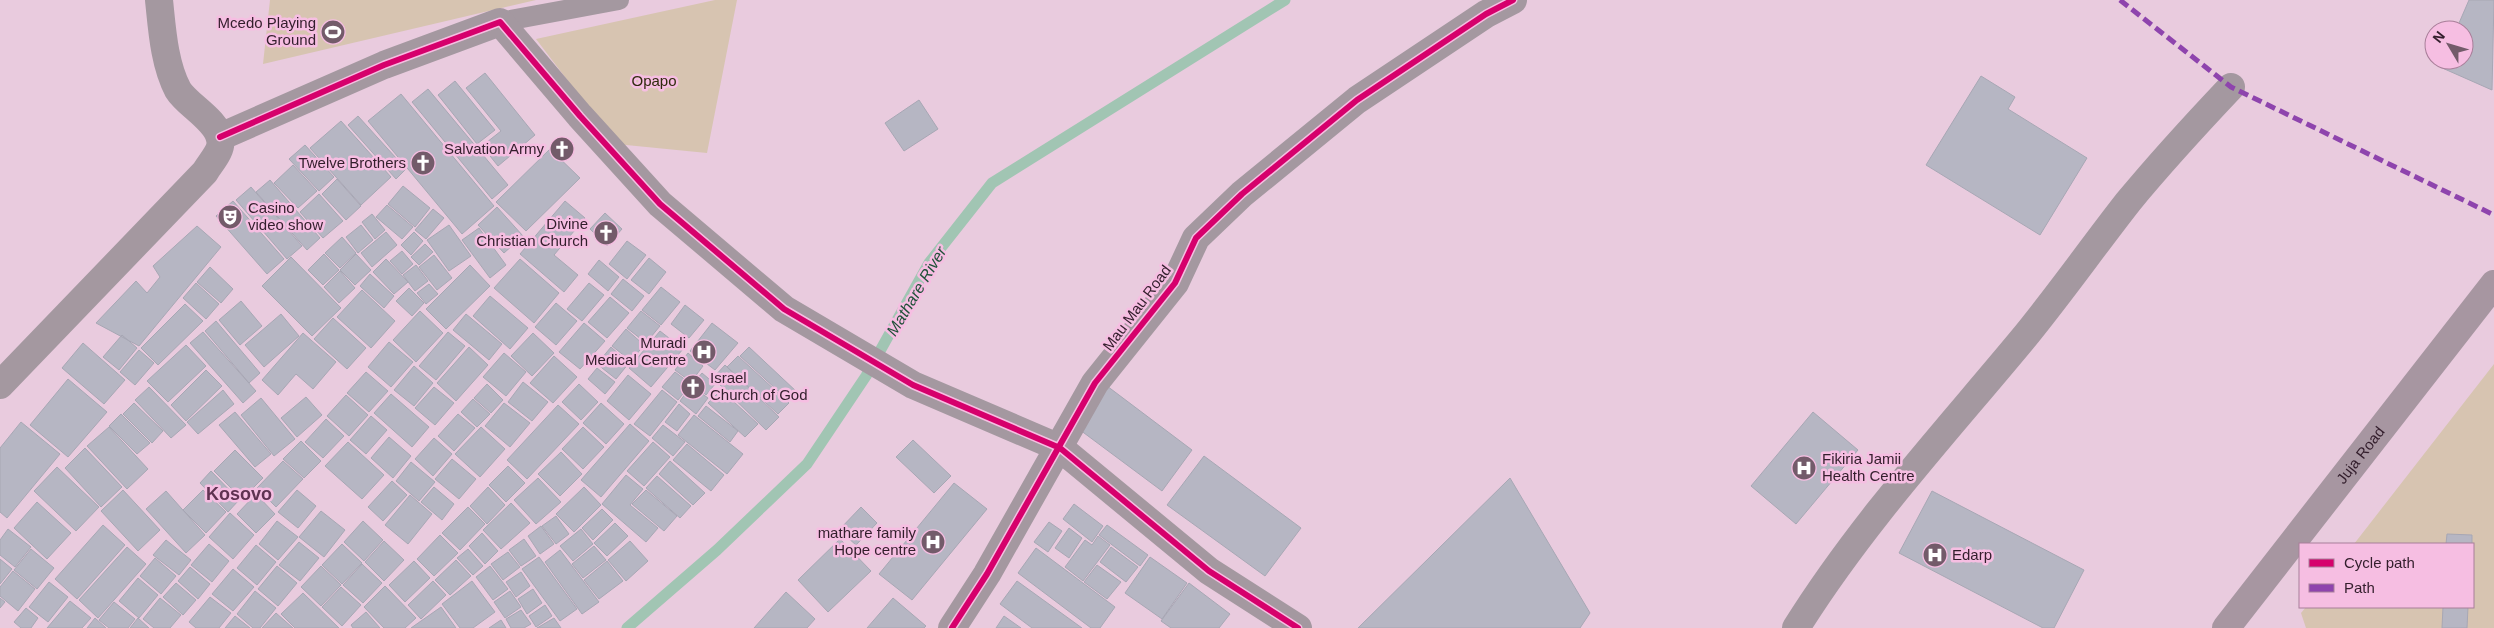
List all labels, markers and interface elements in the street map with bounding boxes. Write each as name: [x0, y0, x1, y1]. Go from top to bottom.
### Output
place label: Mcedo Playing Ground: [218, 14, 316, 48]
sports icon: Mcedo Playing Ground: [320, 19, 346, 45]
north arrow: [2424, 20, 2474, 70]
text: N: [2429, 28, 2448, 46]
park label: Opapo: [631, 72, 677, 89]
church icon: Salvation Army: [549, 136, 575, 162]
place label: Salvation Army: [444, 140, 544, 157]
church icon: Twelve Brothers: [410, 150, 436, 176]
place label: Twelve Brothers: [298, 154, 406, 171]
place label: Casino video show: [248, 199, 323, 233]
theatre icon: Casino video show: [217, 204, 243, 230]
place label: Divine Christian Church: [476, 215, 588, 249]
church icon: Divine Christian Church: [593, 220, 619, 246]
water label: Mathare River: [883, 243, 950, 339]
street label: Mau Mau Road: [1099, 262, 1174, 354]
place label: Muradi Medical Centre: [585, 334, 686, 368]
hospital icon: Muradi Medical Centre: [691, 339, 717, 365]
place label: Israel Church of God: [710, 369, 808, 403]
church icon: Israel Church of God: [680, 374, 706, 400]
street label: Juja Road: [2333, 423, 2388, 487]
place label: Fikiria Jamii Health Centre: [1822, 450, 1915, 484]
hospital icon: Fikiria Jamii Health Centre: [1791, 455, 1817, 481]
district label: Kosovo: [206, 484, 272, 504]
place label: mathare family Hope centre: [818, 524, 916, 558]
hospital icon: mathare family Hope centre: [920, 529, 946, 555]
hospital icon: Edarp: [1922, 542, 1948, 568]
legend: [2299, 543, 2474, 608]
place label: Edarp: [1952, 546, 1992, 563]
text: Cycle path: [2344, 554, 2415, 571]
text: Path: [2344, 579, 2375, 596]

